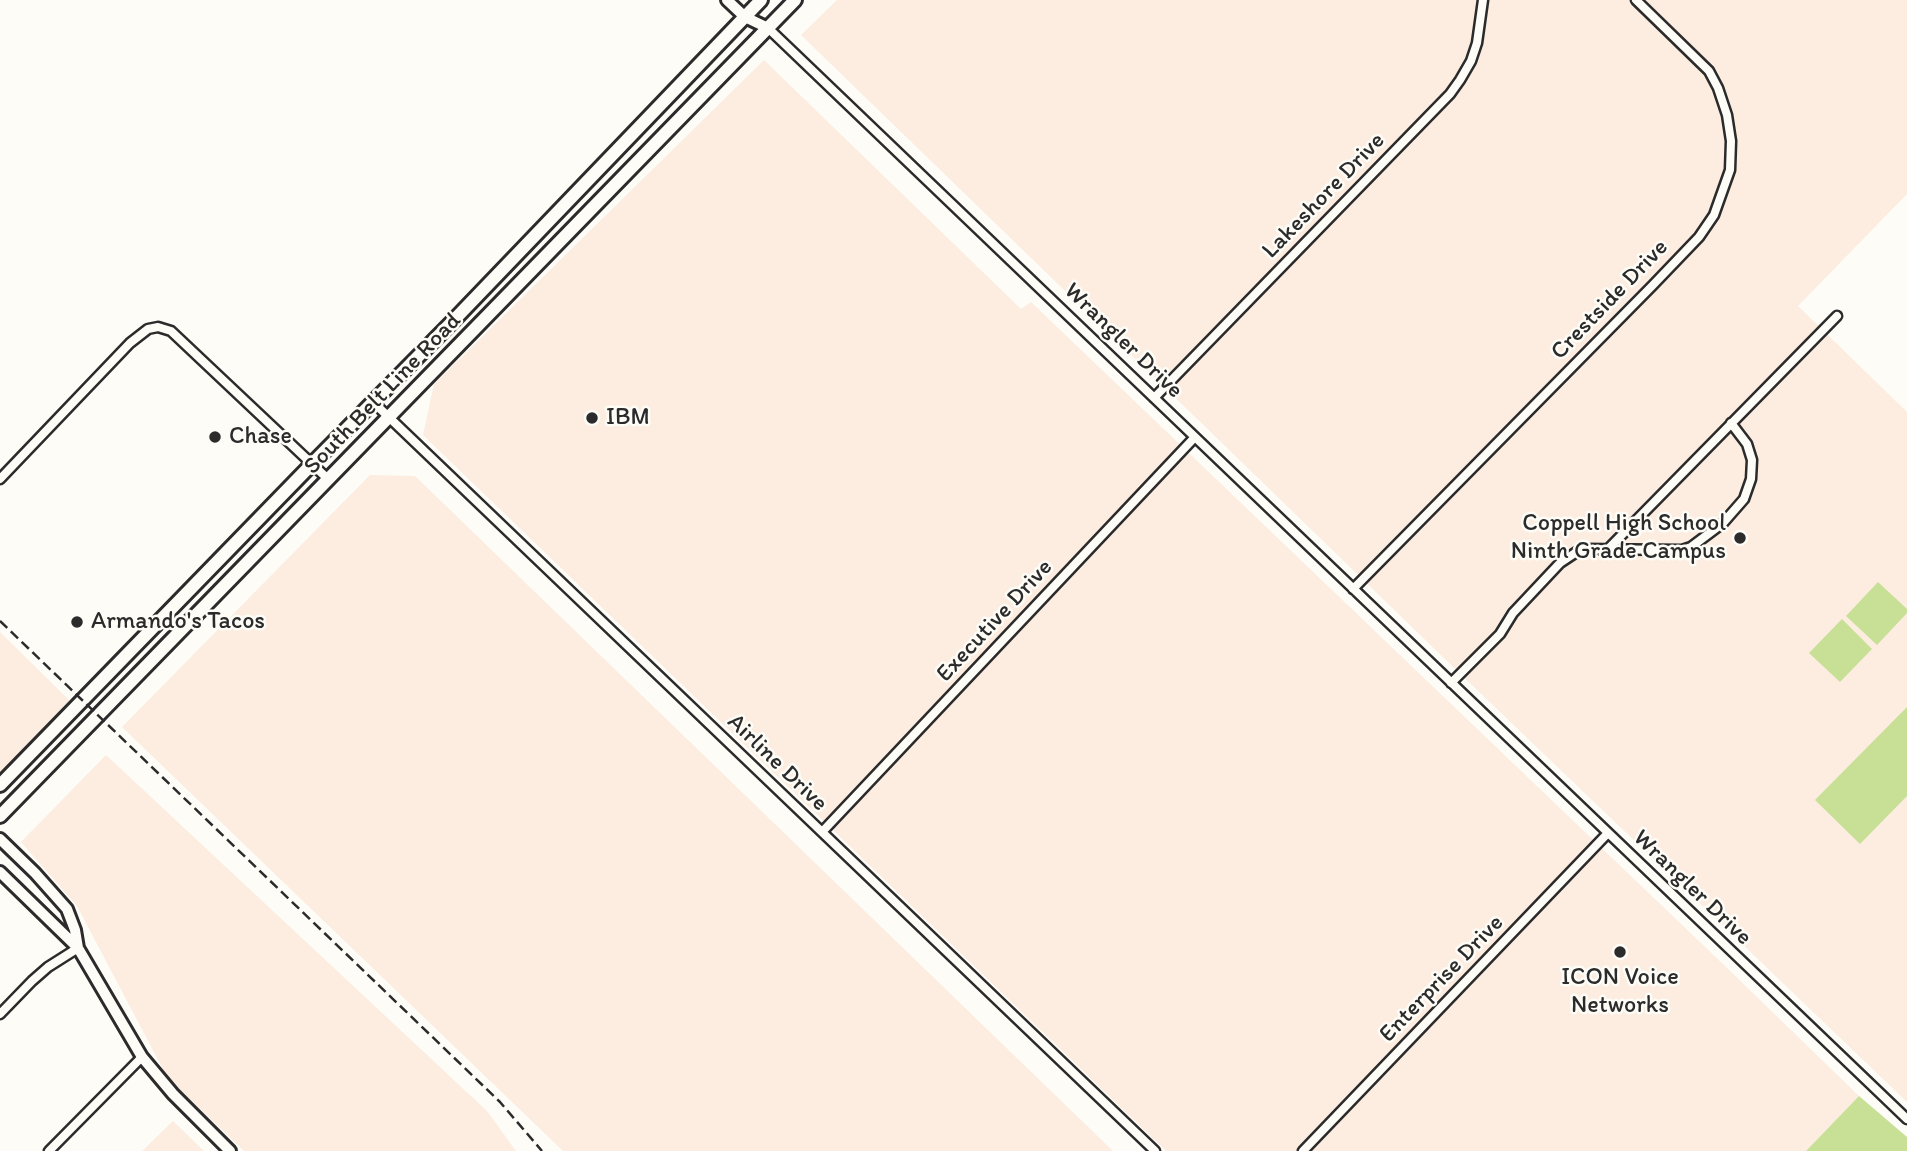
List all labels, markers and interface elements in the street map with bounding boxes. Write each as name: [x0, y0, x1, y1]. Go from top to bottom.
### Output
street label: Lakeshore Drive: [1256, 127, 1392, 265]
street label: Crestside Drive: [1545, 234, 1675, 366]
street label: Wrangler Drive: [1057, 277, 1189, 405]
street label: South Belt Line Road: [298, 307, 468, 481]
place label: IBM: [606, 404, 650, 432]
marker: IBM: [584, 410, 600, 426]
place label: Chase: [229, 423, 292, 451]
marker: Chase: [207, 429, 223, 445]
place label: Coppell High School Ninth Grade Campus: [1511, 510, 1726, 566]
marker: Coppell High School Ninth Grade Campus: [1732, 530, 1748, 546]
street label: Executive Drive: [931, 554, 1059, 688]
place label: Armando's Tacos: [91, 608, 265, 636]
marker: Armando's Tacos: [69, 614, 85, 630]
street label: Airline Drive: [721, 708, 833, 818]
street label: Wrangler Drive: [1626, 824, 1758, 952]
street label: Enterprise Drive: [1374, 909, 1510, 1049]
marker: ICON Voice Networks: [1612, 944, 1628, 960]
place label: ICON Voice Networks: [1561, 964, 1679, 1020]

